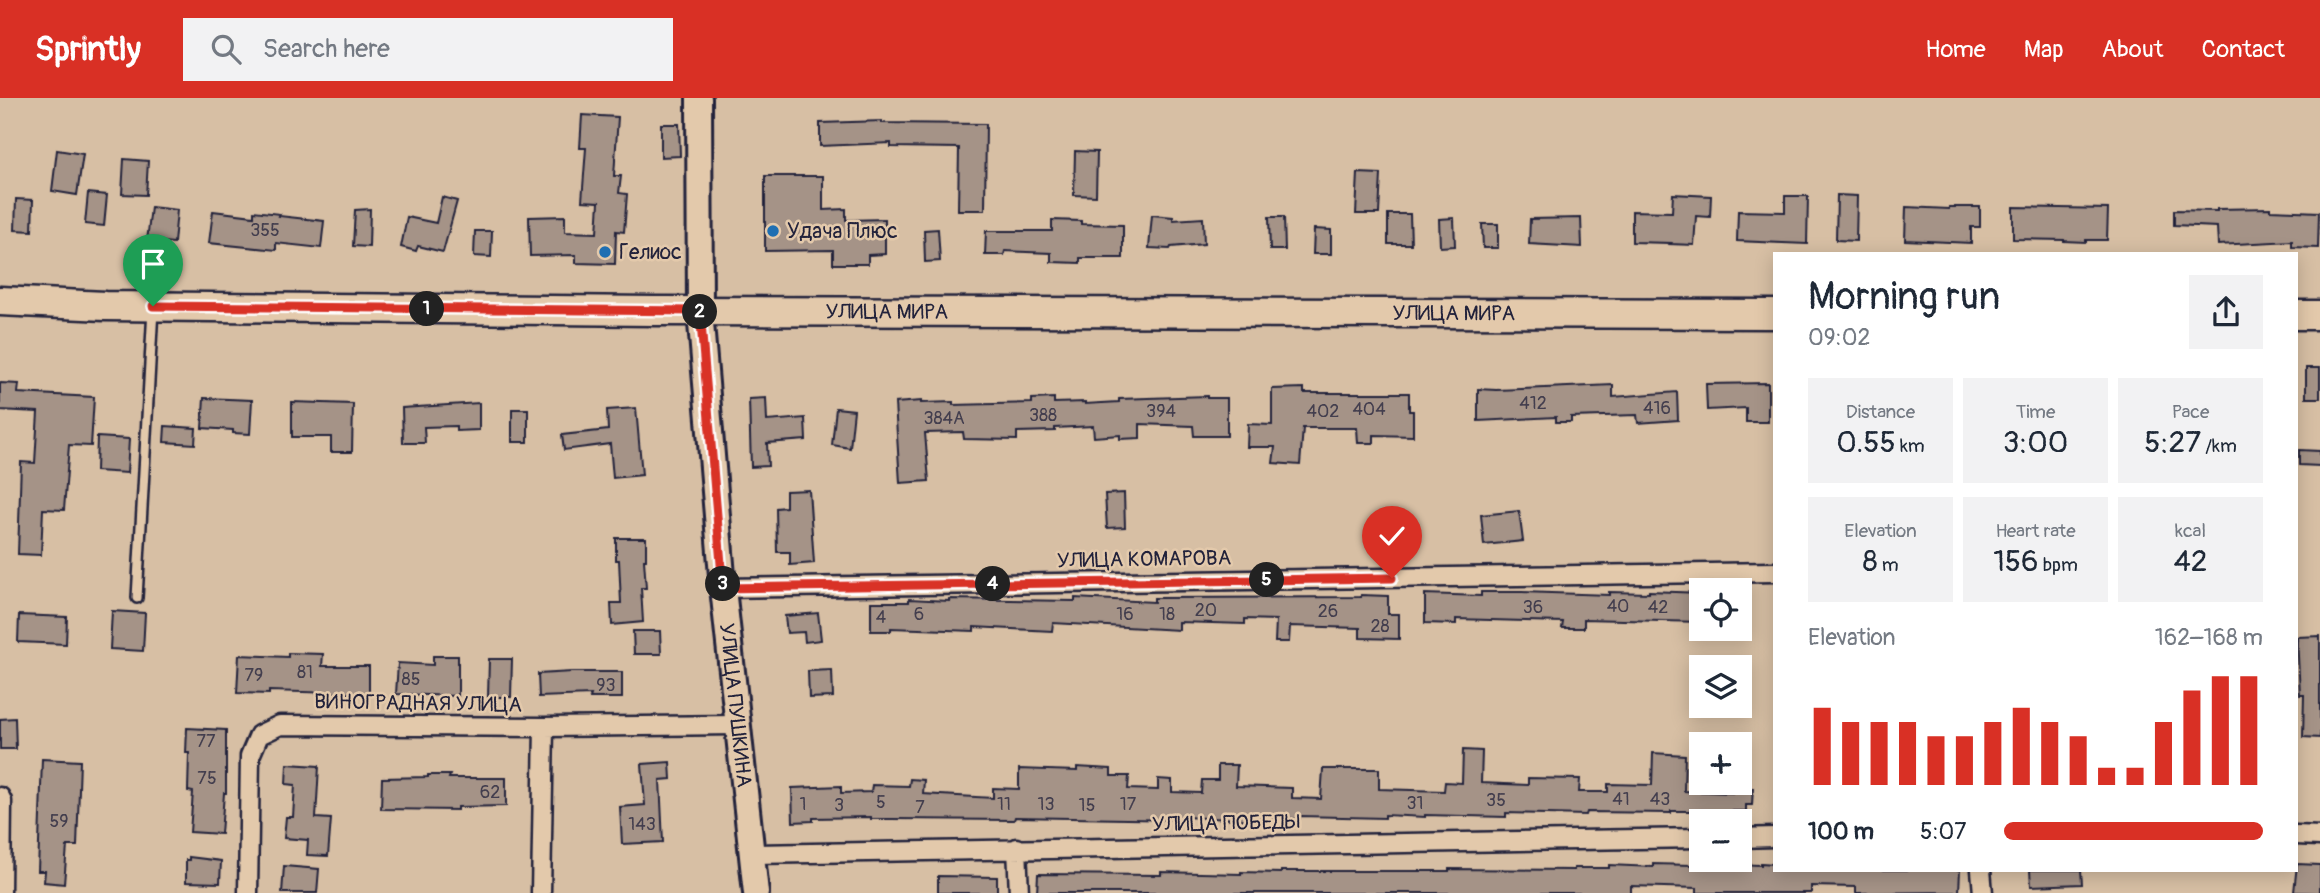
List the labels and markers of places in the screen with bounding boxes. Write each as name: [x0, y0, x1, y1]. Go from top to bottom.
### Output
place label: Удача Плюс: [787, 218, 898, 245]
marker: Удача Плюс: [765, 223, 781, 239]
pin: [123, 234, 183, 306]
place label: Гелиос: [619, 239, 682, 266]
marker: Гелиос: [597, 244, 613, 260]
pin: 1: [410, 292, 444, 326]
pin: 2: [682, 294, 718, 330]
pin: [1362, 506, 1422, 578]
pin: 5: [1250, 562, 1284, 598]
pin: 3: [706, 566, 740, 602]
pin: 4: [976, 566, 1010, 602]

